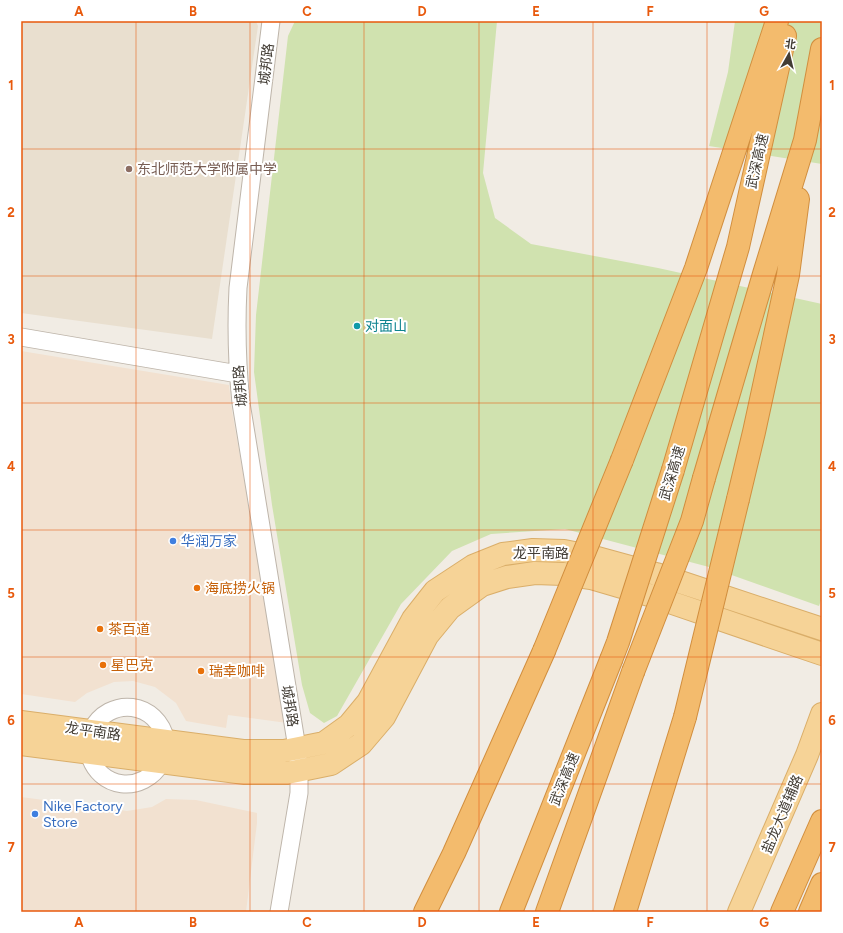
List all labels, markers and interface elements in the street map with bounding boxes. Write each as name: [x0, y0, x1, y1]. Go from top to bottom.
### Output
text: A: [74, 4, 84, 19]
text: B: [189, 4, 197, 19]
text: C: [302, 4, 312, 19]
text: D: [417, 4, 427, 19]
text: E: [532, 4, 540, 19]
text: F: [646, 4, 654, 19]
text: G: [759, 4, 769, 19]
north arrow: [769, 34, 809, 74]
text: 北: [784, 37, 797, 52]
street label: 城邦路: [256, 42, 277, 86]
text: 1: [8, 78, 14, 93]
text: 1: [829, 78, 835, 93]
street label: 武深高速: [743, 132, 772, 190]
place label: 东北师范大学附属中学: [137, 161, 277, 178]
marker: 东北师范大学附属中学: [124, 164, 134, 174]
text: 2: [7, 205, 15, 220]
text: 2: [828, 205, 836, 220]
place label: 对面山: [365, 318, 407, 335]
marker: 对面山: [352, 321, 362, 331]
text: 3: [7, 332, 15, 347]
text: 3: [828, 332, 836, 347]
street label: 城邦路: [230, 364, 251, 408]
street label: 武深高速: [656, 444, 689, 502]
text: 4: [7, 459, 15, 474]
text: 4: [828, 459, 836, 474]
place label: 华润万家: [181, 533, 237, 550]
marker: 华润万家: [168, 536, 178, 546]
street label: 龙平南路: [513, 545, 569, 562]
place label: 海底捞火锅: [205, 580, 275, 597]
marker: 海底捞火锅: [192, 583, 202, 593]
text: 5: [7, 586, 15, 601]
text: 5: [828, 586, 836, 601]
place label: 茶百道: [108, 621, 150, 638]
marker: 茶百道: [95, 624, 105, 634]
place label: 星巴克: [111, 657, 153, 674]
marker: 星巴克: [98, 660, 108, 670]
place label: 瑞幸咖啡: [209, 663, 265, 680]
marker: 瑞幸咖啡: [196, 666, 206, 676]
street label: 城邦路: [278, 684, 301, 728]
text: 6: [7, 713, 15, 728]
text: 6: [828, 713, 836, 728]
street label: 龙平南路: [64, 719, 122, 744]
street label: 武深高速: [546, 750, 583, 808]
street label: 盐龙大道辅路: [758, 772, 807, 856]
place label: Nike Factory Store: [43, 798, 123, 831]
marker: Nike Factory Store: [30, 809, 40, 819]
text: 7: [7, 840, 15, 855]
text: 7: [828, 840, 836, 855]
text: A: [74, 915, 84, 930]
text: B: [189, 915, 197, 930]
text: C: [302, 915, 312, 930]
text: D: [417, 915, 427, 930]
text: E: [532, 915, 540, 930]
text: F: [646, 915, 654, 930]
text: G: [759, 915, 769, 930]

